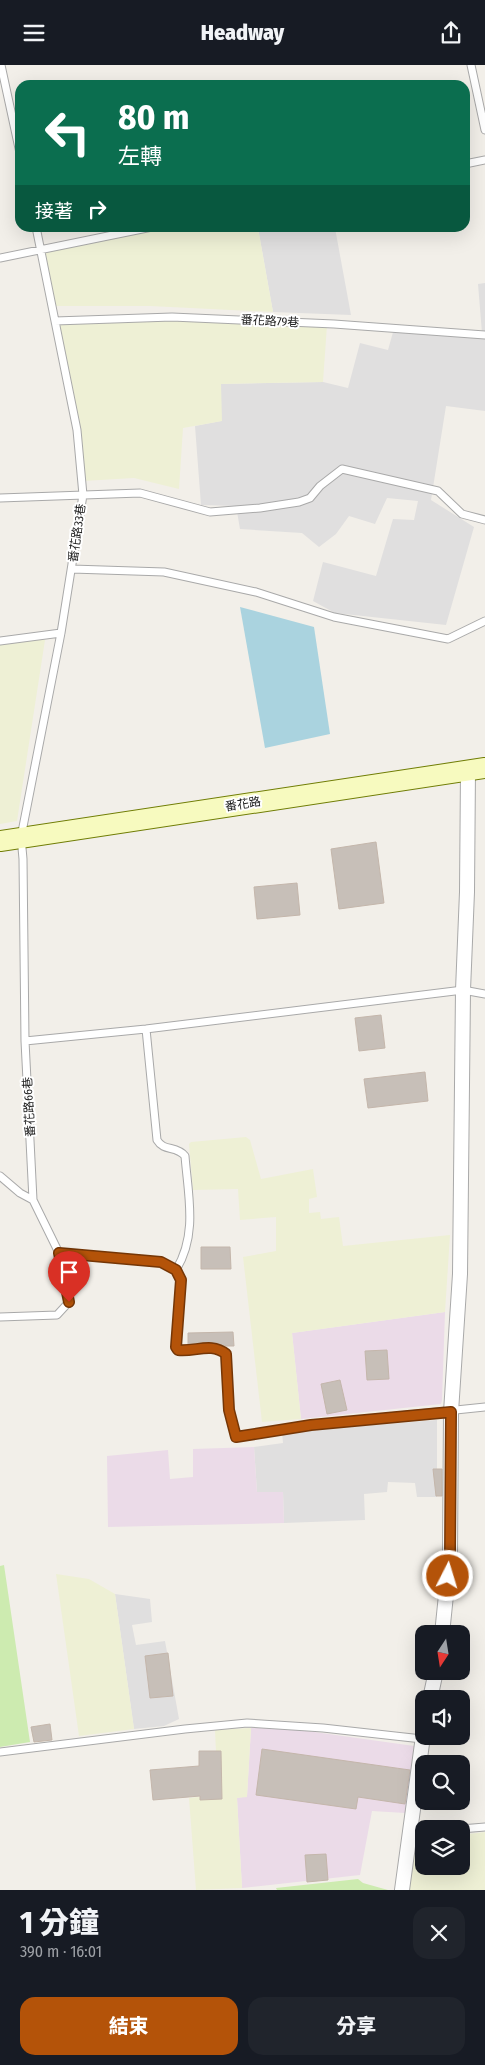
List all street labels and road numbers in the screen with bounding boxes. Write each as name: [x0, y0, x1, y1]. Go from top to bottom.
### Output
street label: 番花路79巷: [240, 312, 300, 330]
street label: 番花路33巷: [66, 503, 88, 563]
street label: 番花路: [224, 794, 262, 814]
street label: 番花路66巷: [20, 1077, 38, 1137]

